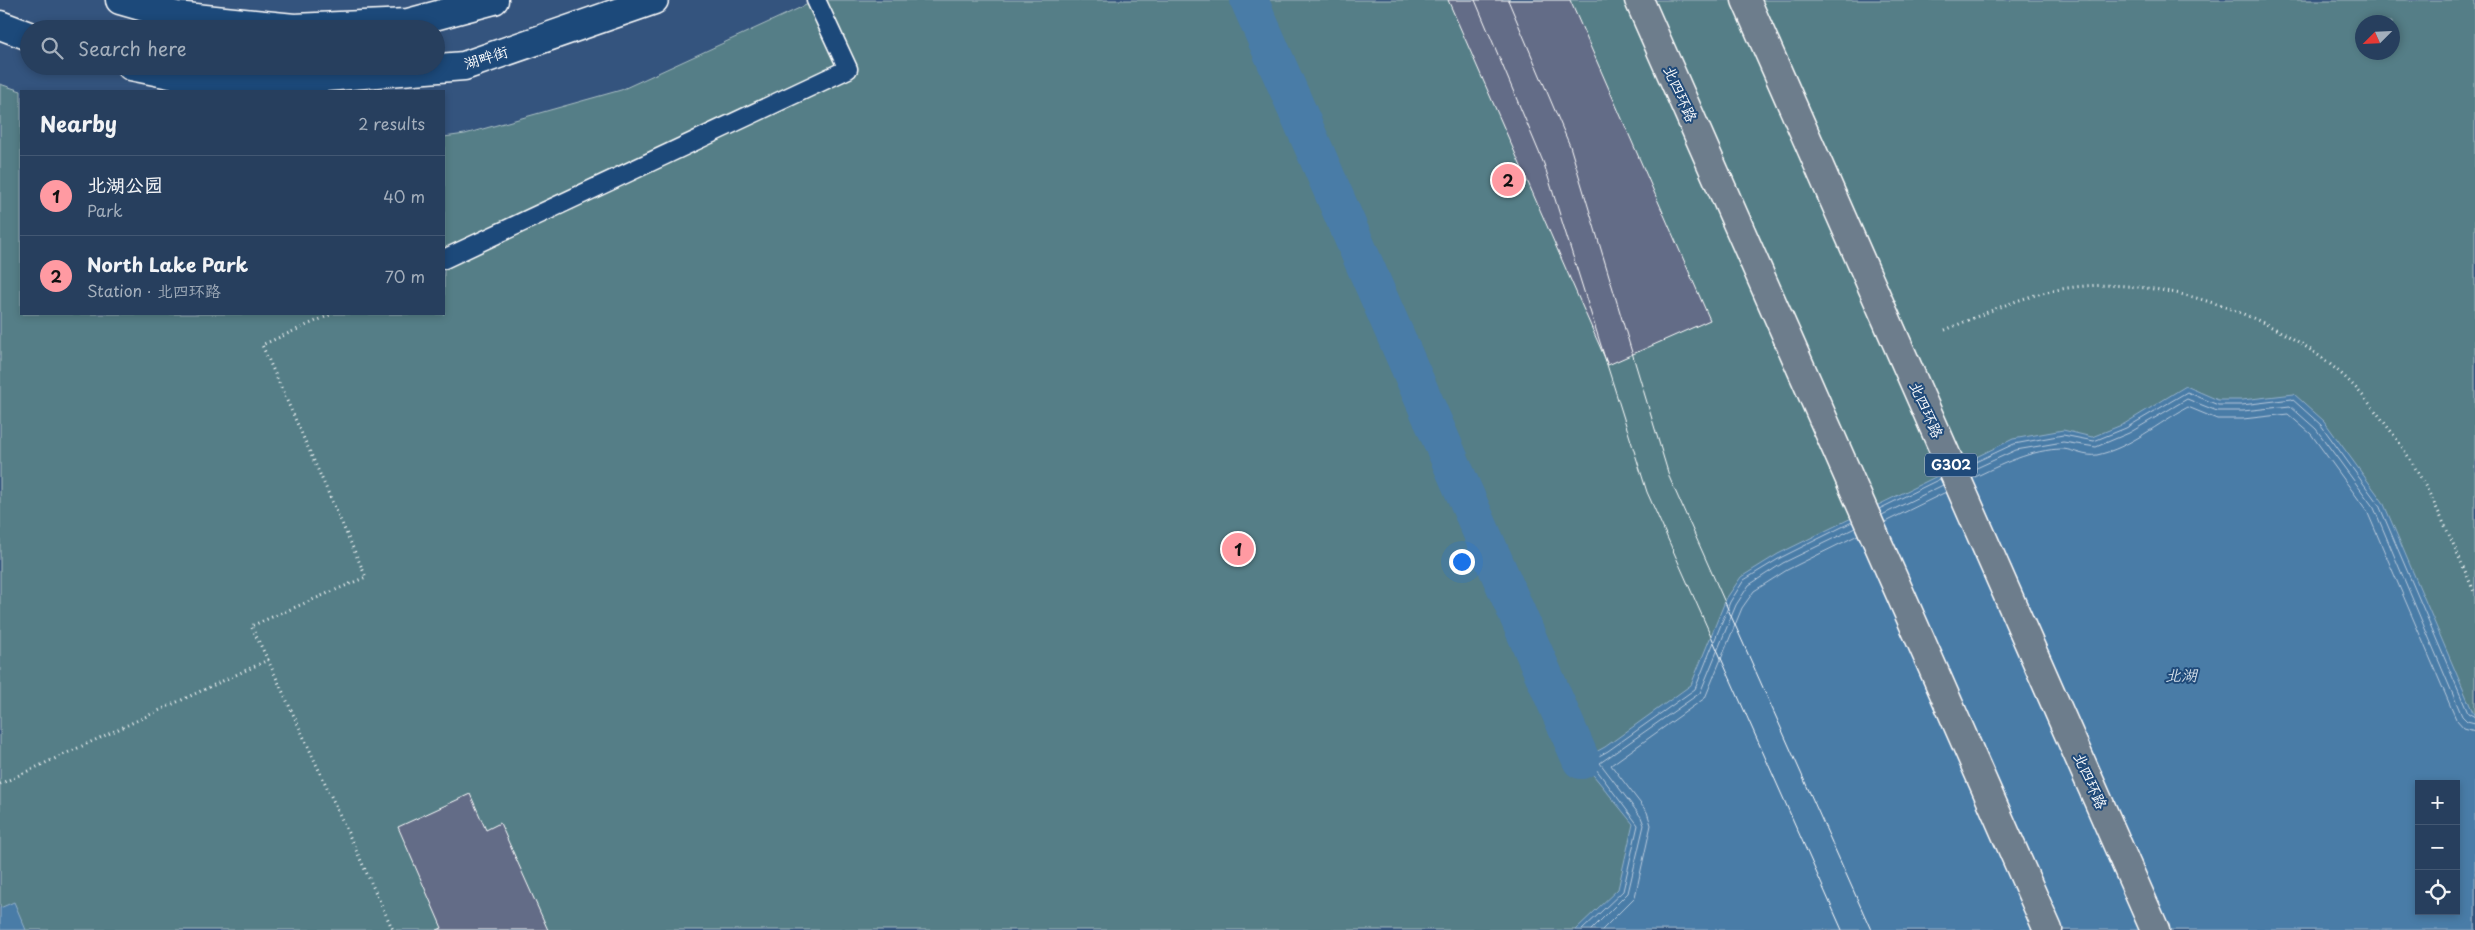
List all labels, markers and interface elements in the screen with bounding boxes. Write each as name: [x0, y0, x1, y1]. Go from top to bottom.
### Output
north arrow: [2355, 15, 2400, 60]
search box: [20, 20, 445, 75]
icon: search: [38, 34, 66, 62]
text: Search here: [78, 34, 187, 62]
street label: 湖畔街: [461, 39, 510, 74]
street label: 北四环路: [1659, 61, 1704, 125]
text: Nearby: [40, 107, 117, 139]
text: 2 results: [358, 111, 425, 135]
pin: 2: [1492, 161, 1524, 199]
text: 北湖公园: [87, 170, 163, 198]
text: 1: [52, 184, 60, 208]
text: 40 m: [383, 184, 425, 208]
text: Park: [87, 198, 123, 222]
text: North Lake Park: [87, 250, 248, 278]
text: 2: [50, 264, 62, 288]
text: 70 m: [385, 264, 425, 288]
text: Station · 北四环路: [87, 278, 221, 302]
street label: 北四环路: [1905, 377, 1950, 441]
road number: G302: [1925, 454, 1977, 476]
pin: 1: [1222, 530, 1254, 568]
your location: [1449, 549, 1475, 575]
water label: 北湖: [2165, 662, 2199, 686]
street label: 北四环路: [2069, 748, 2114, 812]
map controls: [2415, 780, 2460, 915]
button: +: [2415, 780, 2460, 825]
button: −: [2415, 825, 2460, 870]
button: locate: [2415, 870, 2460, 915]

